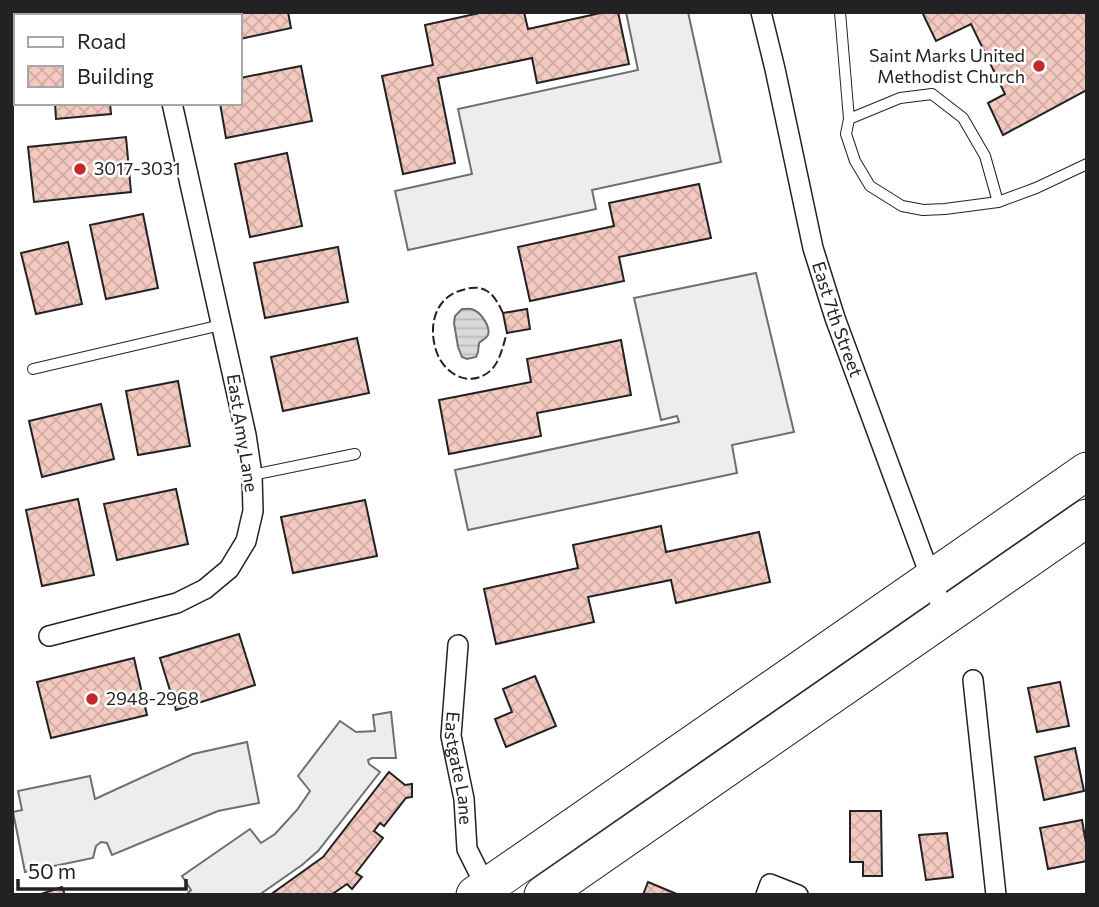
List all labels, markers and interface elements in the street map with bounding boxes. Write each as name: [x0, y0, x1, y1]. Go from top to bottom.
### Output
legend: [14, 14, 242, 105]
text: Road: [77, 28, 126, 53]
place label: Saint Marks United Methodist Church: [869, 44, 1025, 87]
marker: Saint Marks United Methodist Church: [1031, 58, 1047, 74]
text: Building: [77, 63, 154, 88]
place label: 3017-3031: [94, 157, 181, 179]
marker: 3017-3031: [72, 161, 88, 177]
street label: East 7th Street: [808, 259, 868, 380]
street label: East Amy Lane: [223, 372, 263, 493]
place label: 2948-2968: [106, 687, 199, 709]
marker: 2948-2968: [84, 691, 100, 707]
street label: Eastgate Lane: [441, 711, 478, 825]
scale bar: [18, 848, 186, 892]
text: 50 m: [28, 858, 76, 883]

